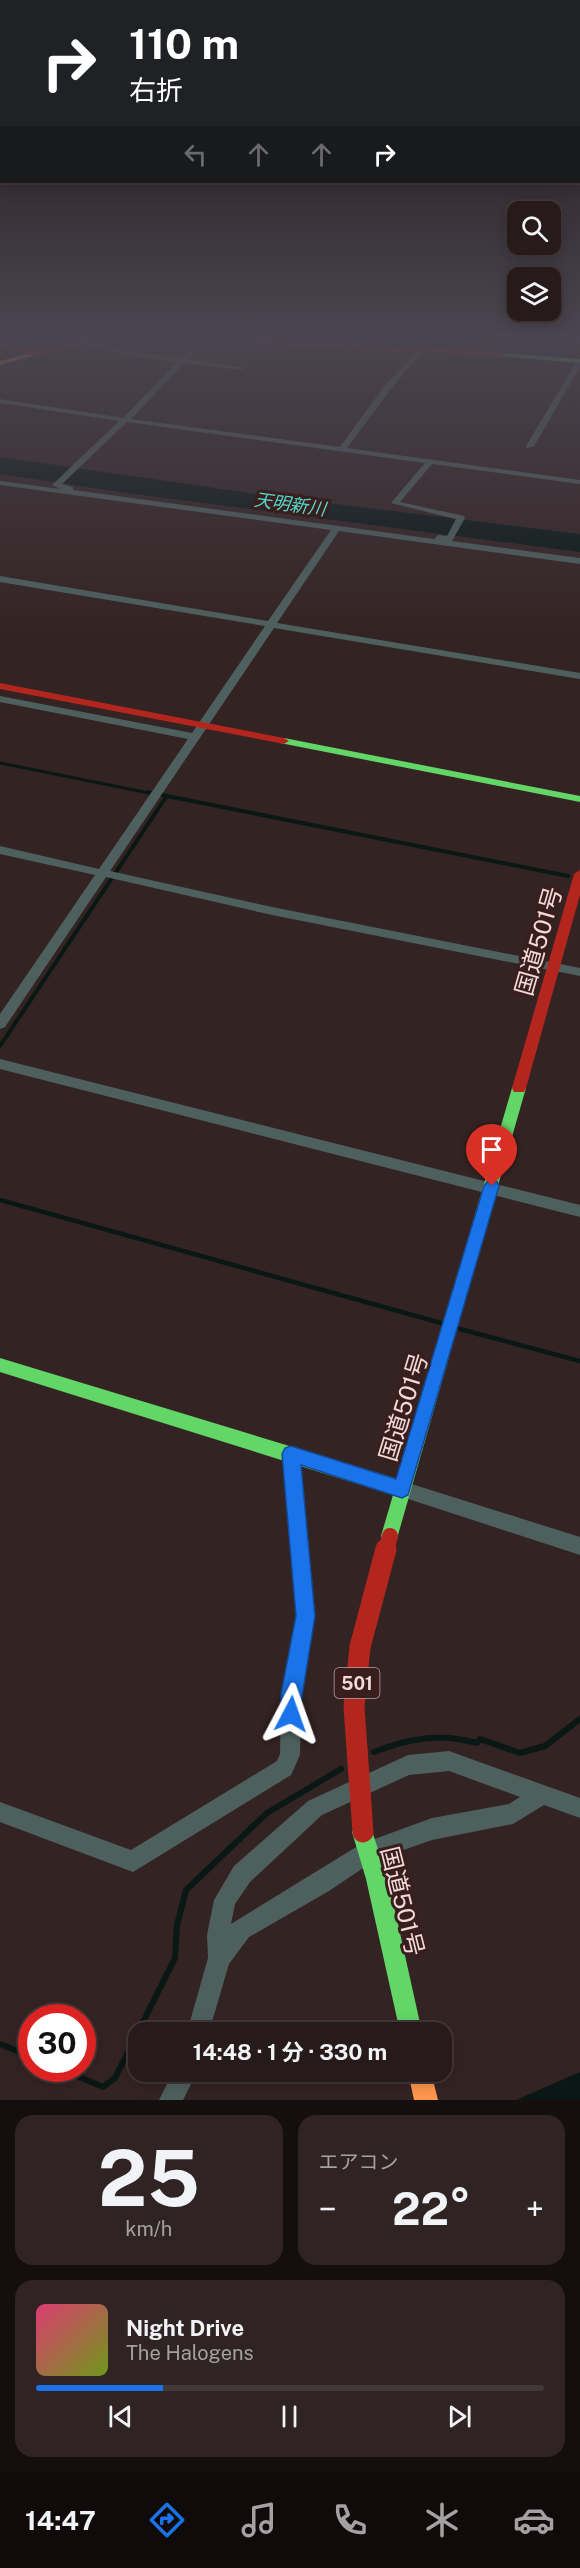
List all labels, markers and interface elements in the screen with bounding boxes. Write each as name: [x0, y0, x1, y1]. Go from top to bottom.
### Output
text: 110 m: [129, 19, 239, 68]
icon: right: [30, 24, 108, 102]
text: 右折: [129, 74, 183, 106]
icon: left: [179, 138, 212, 171]
icon: ahead: [242, 138, 275, 171]
icon: ahead: [305, 138, 338, 171]
icon: right: [368, 138, 401, 171]
map controls: [507, 201, 561, 321]
button: search: [507, 201, 561, 255]
button: layers: [507, 267, 561, 321]
water label: 天明新川: [253, 489, 329, 520]
street label: 国道501号: [509, 883, 567, 999]
pin: [466, 1124, 517, 1186]
icon: arrive: [475, 1133, 508, 1166]
street label: 国道501号: [373, 1349, 433, 1465]
road number: 501: [334, 1668, 380, 1698]
position arrow: [259, 1682, 323, 1746]
street label: 国道501号: [376, 1843, 430, 1959]
speed limit sign: 30: [18, 2004, 96, 2082]
text: 14:48 · 1 分 · 330 m: [193, 2039, 387, 2065]
text: 25: [98, 2132, 200, 2224]
text: エアコン: [319, 2150, 399, 2174]
text: 22°: [392, 2182, 470, 2235]
text: −: [319, 2190, 337, 2228]
text: +: [526, 2190, 544, 2228]
text: km/h: [125, 2217, 172, 2241]
text: Night Drive: [126, 2315, 244, 2341]
text: The Halogens: [126, 2341, 254, 2365]
icon: previous: [104, 2400, 137, 2433]
icon: pause: [273, 2400, 306, 2433]
icon: next: [443, 2400, 476, 2433]
icon: directions: [146, 2499, 188, 2541]
icon: music: [238, 2499, 280, 2541]
icon: phone: [329, 2499, 371, 2541]
icon: climate: [421, 2499, 463, 2541]
icon: car: [513, 2499, 555, 2541]
text: 14:47: [25, 2504, 96, 2536]

